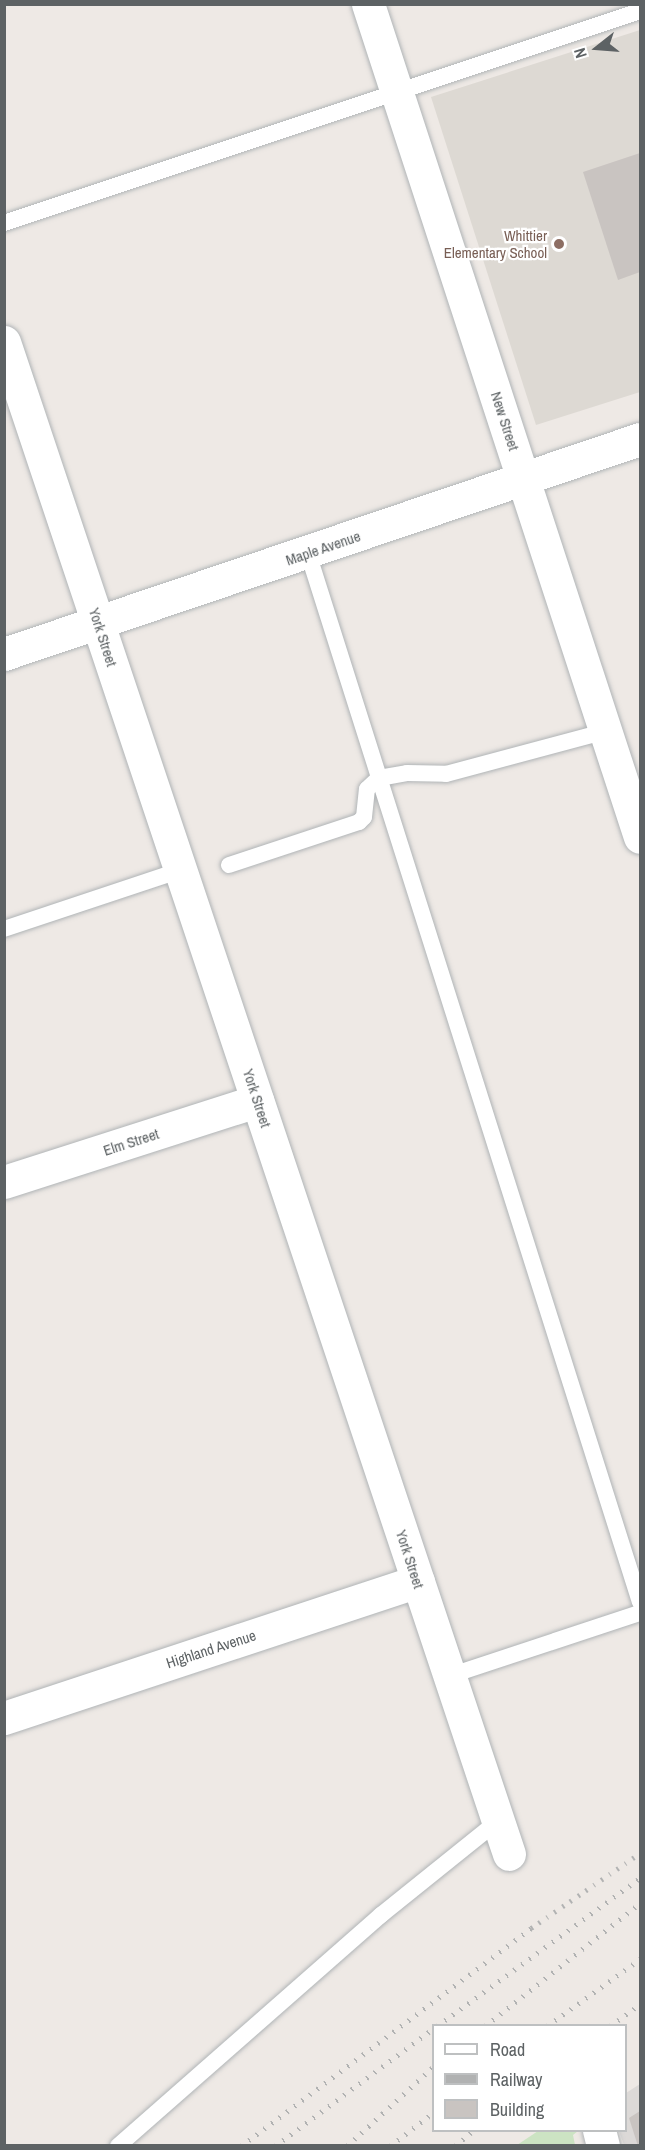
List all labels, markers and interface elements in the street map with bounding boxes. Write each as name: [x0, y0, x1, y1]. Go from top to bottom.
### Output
north arrow: [567, 18, 627, 78]
text: N: [568, 46, 592, 61]
place label: Whittier Elementary School: [444, 226, 547, 261]
marker: Whittier Elementary School: [552, 237, 566, 251]
street label: New Street: [487, 389, 523, 453]
street label: Maple Avenue: [283, 527, 363, 569]
street label: York Street: [85, 605, 121, 669]
street label: York Street: [239, 1066, 275, 1130]
street label: Elm Street: [101, 1125, 161, 1159]
street label: York Street: [392, 1527, 428, 1591]
street label: Highland Avenue: [163, 1626, 259, 1672]
legend: [432, 2024, 627, 2132]
text: Road: [490, 2037, 525, 2062]
text: Railway: [490, 2067, 543, 2092]
text: Building: [490, 2097, 544, 2122]

